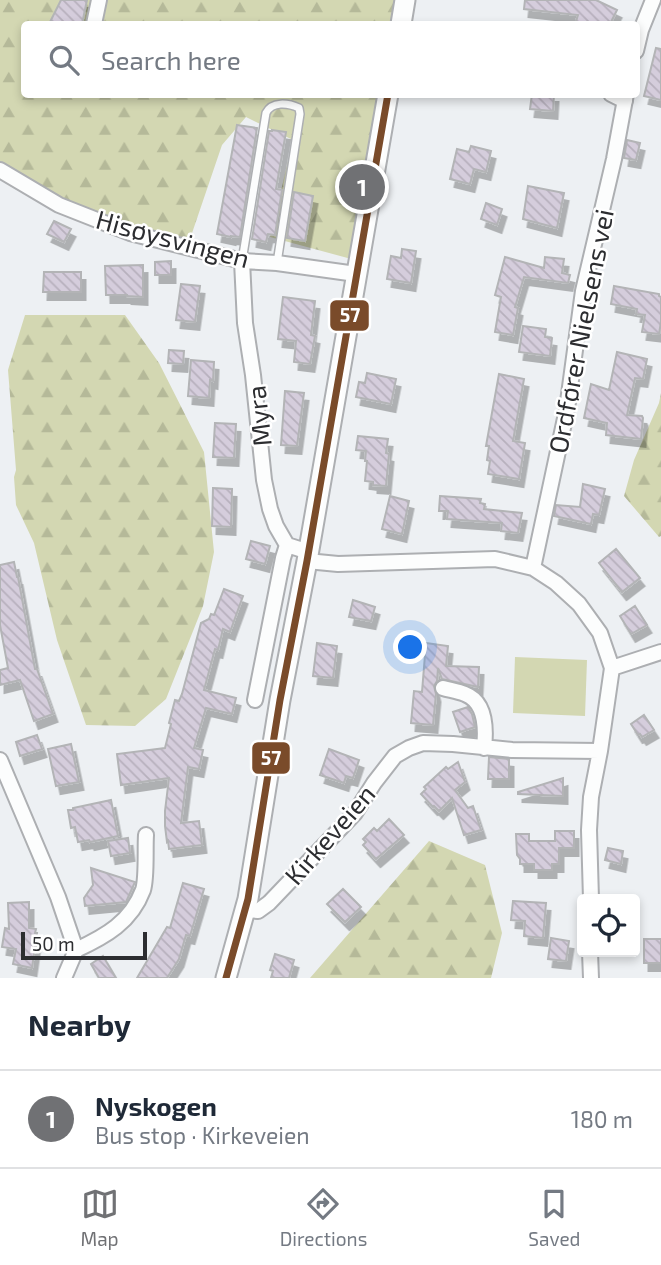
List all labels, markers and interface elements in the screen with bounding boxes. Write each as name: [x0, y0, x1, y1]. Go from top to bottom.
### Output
search box: [21, 21, 640, 98]
icon: search: [45, 41, 83, 79]
text: Search here: [101, 44, 241, 75]
pin: 1: [339, 161, 385, 213]
street label: Hisøysvingen: [93, 203, 253, 273]
street label: Ordfører Nielsens vei: [541, 206, 619, 456]
line badge: 57: [329, 299, 370, 332]
text: 57: [340, 303, 360, 326]
street label: Myra: [239, 384, 277, 448]
your location: [393, 630, 427, 664]
line badge: 57: [251, 741, 291, 775]
text: 57: [261, 746, 281, 769]
street label: Kirkeveien: [277, 778, 381, 890]
map controls: [577, 894, 640, 957]
button: locate: [577, 894, 640, 957]
scale bar: [21, 929, 147, 961]
text: 50 m: [32, 932, 75, 955]
text: Nearby: [28, 1006, 131, 1042]
text: Nyskogen: [95, 1090, 217, 1121]
text: 1: [46, 1105, 56, 1133]
text: 180 m: [571, 1105, 633, 1133]
text: Bus stop · Kirkeveien: [95, 1121, 310, 1149]
tab: Map: [81, 1185, 119, 1250]
tab: Directions: [280, 1185, 367, 1250]
tab: Saved: [528, 1185, 580, 1250]

